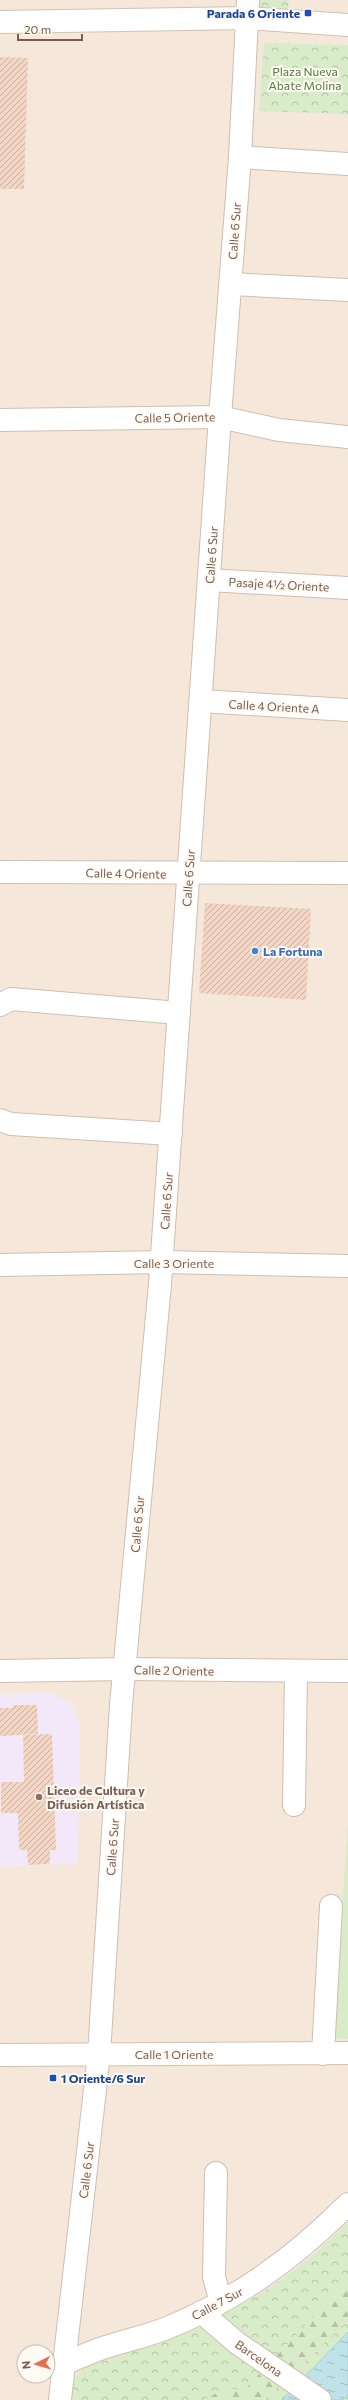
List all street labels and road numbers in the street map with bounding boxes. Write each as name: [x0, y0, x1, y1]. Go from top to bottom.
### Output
street label: Calle 6 Sur: [225, 202, 243, 260]
street label: Calle 5 Oriente: [135, 409, 215, 425]
street label: Calle 6 Sur: [202, 526, 220, 584]
street label: Pasaje 4½ Oriente: [228, 574, 330, 594]
street label: Calle 4 Oriente A: [228, 697, 320, 715]
street label: Calle 6 Sur: [179, 849, 197, 907]
street label: Calle 4 Oriente: [85, 865, 167, 881]
street label: Calle 6 Sur: [157, 1172, 175, 1230]
street label: Calle 3 Oriente: [134, 1256, 214, 1270]
street label: Calle 6 Sur: [128, 1495, 146, 1553]
street label: Calle 2 Oriente: [134, 1662, 214, 1678]
street label: Calle 6 Sur: [103, 1818, 121, 1876]
street label: Calle 1 Oriente: [135, 2047, 213, 2061]
street label: Calle 6 Sur: [76, 2140, 96, 2199]
street label: Calle 7 Sur: [189, 2283, 245, 2322]
street label: Barcelona: [233, 2337, 285, 2379]

